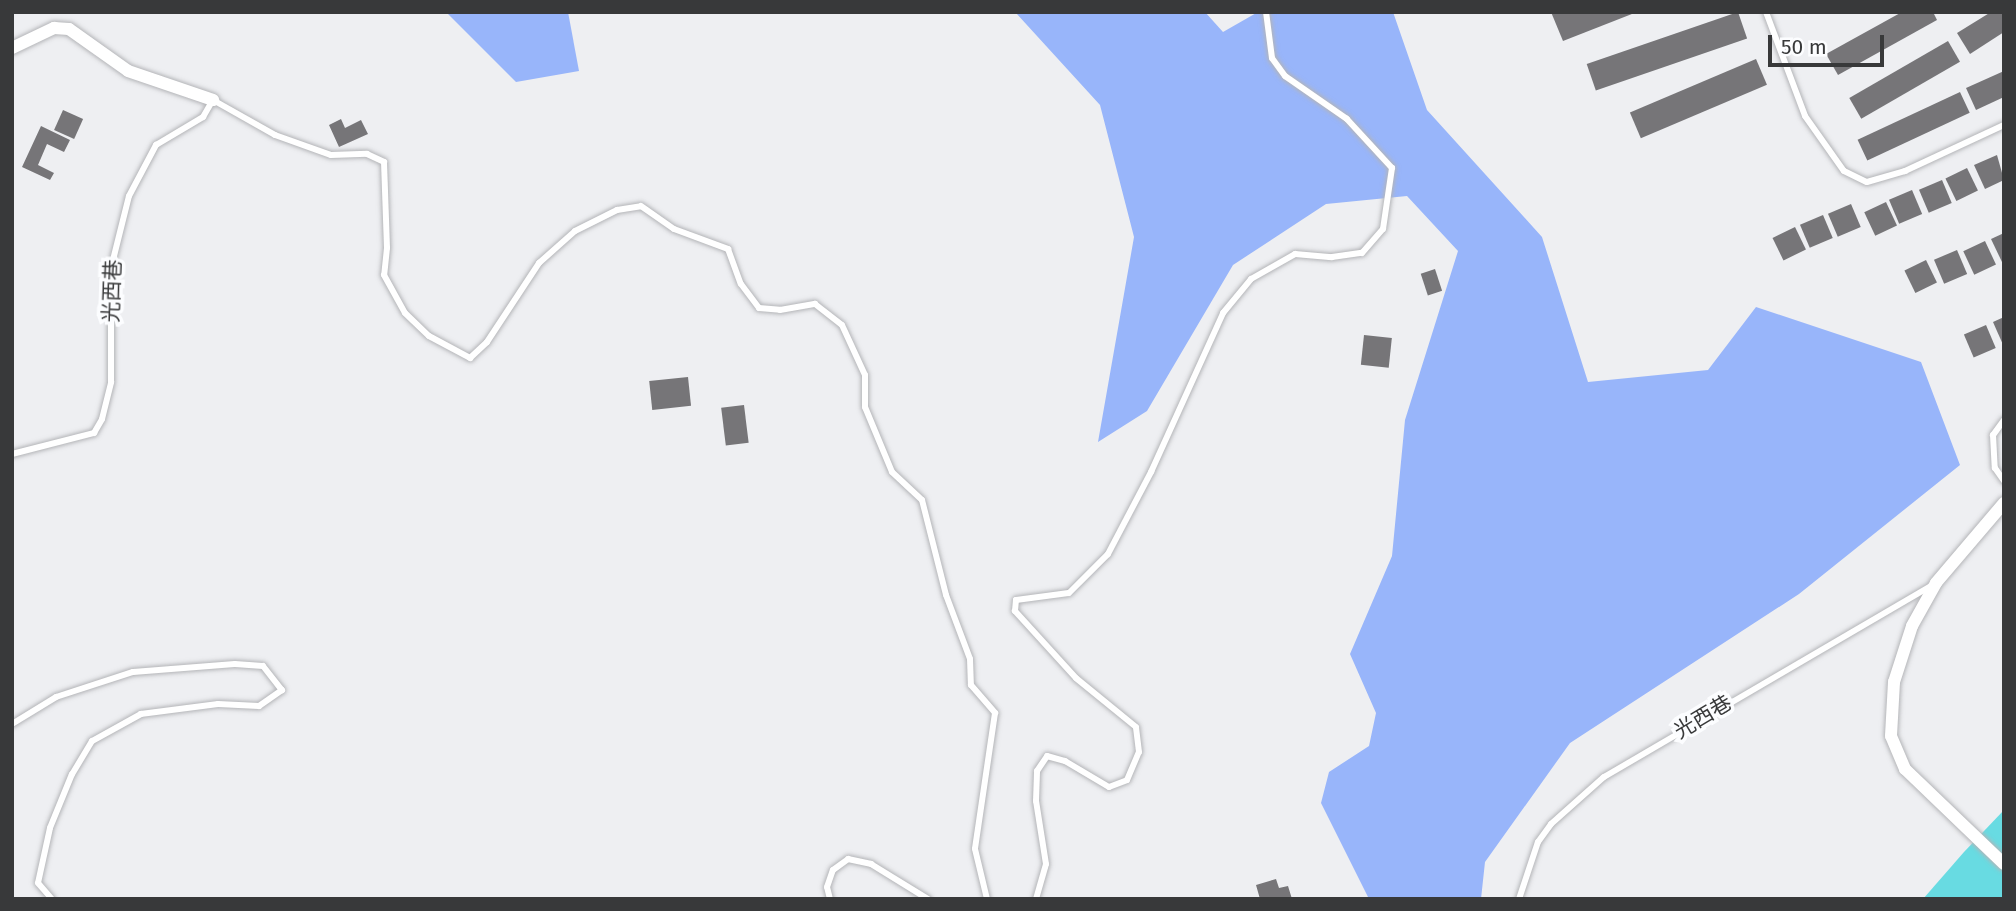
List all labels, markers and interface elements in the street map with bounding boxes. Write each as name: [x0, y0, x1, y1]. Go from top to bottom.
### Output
scale bar: [1771, 21, 1886, 65]
text: 50 m: [1781, 34, 1827, 60]
street label: 光西巷: [98, 259, 126, 323]
street label: 光西巷: [1670, 690, 1736, 744]

